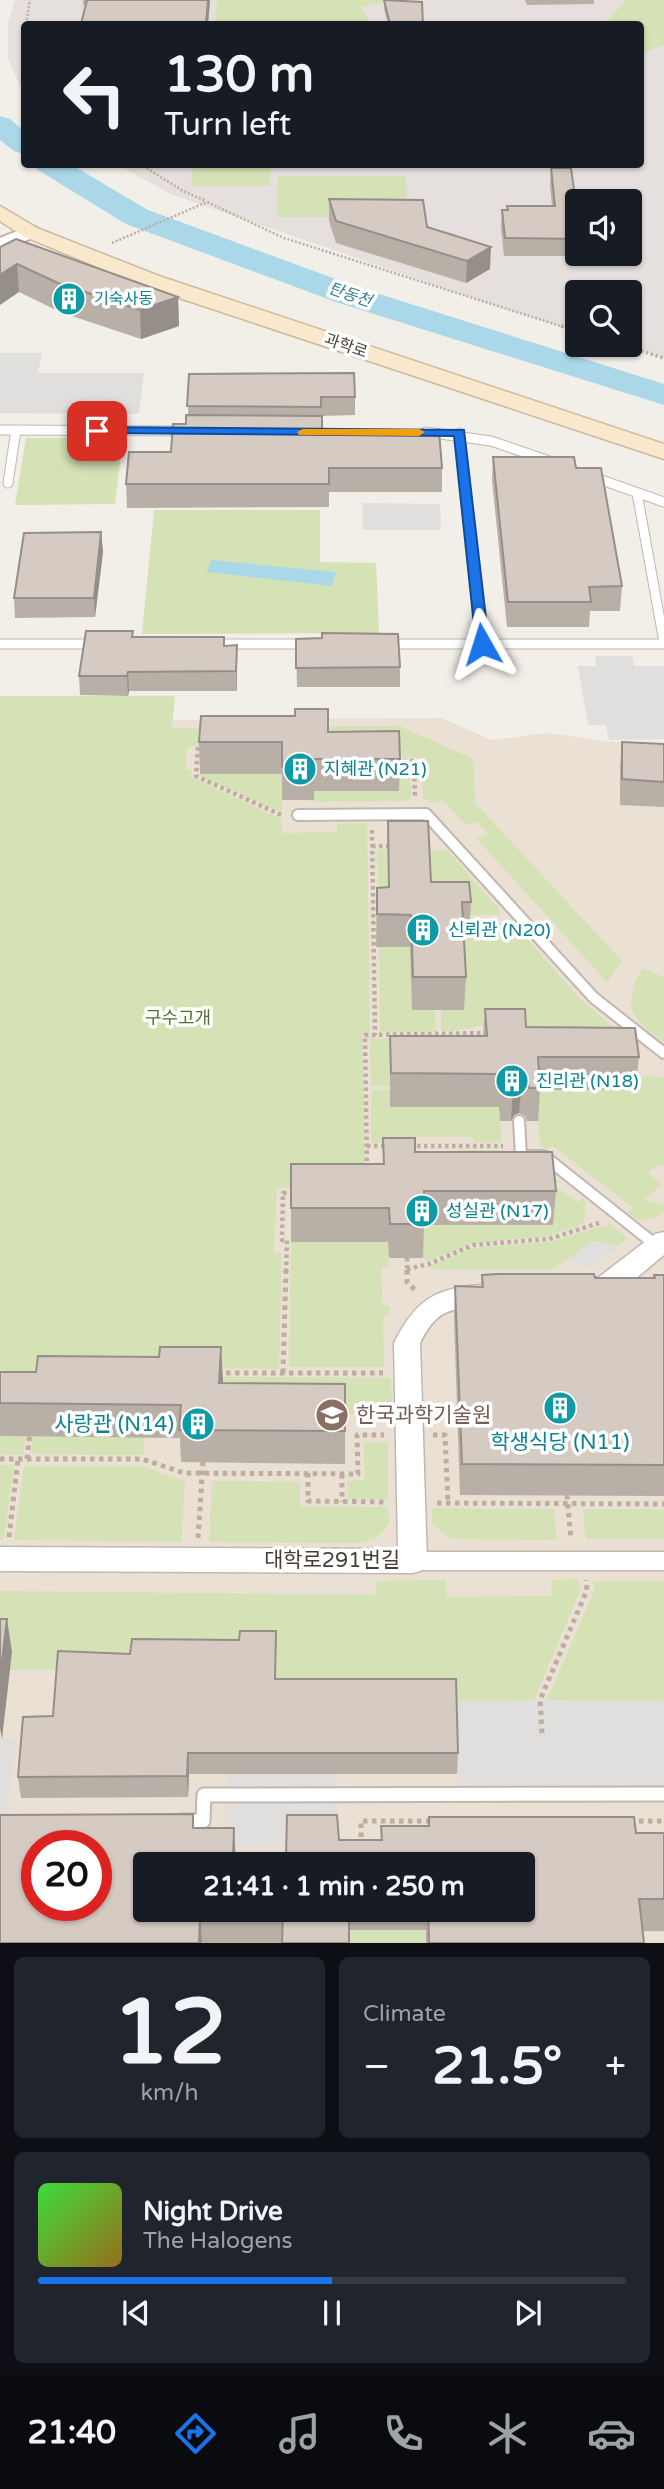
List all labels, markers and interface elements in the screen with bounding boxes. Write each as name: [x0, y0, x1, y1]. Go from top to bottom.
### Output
text: 130 m: [164, 46, 314, 105]
icon: left: [49, 49, 140, 140]
text: Turn left: [164, 106, 291, 144]
map controls: [565, 189, 642, 357]
button: sound: [565, 189, 642, 266]
water label: 탄동천: [326, 278, 376, 312]
building icon: 기숙사동: [50, 280, 88, 318]
button: search: [565, 280, 642, 357]
place label: 기숙사동: [94, 289, 153, 309]
street label: 과학로: [322, 329, 370, 363]
pin: [67, 401, 127, 461]
icon: arrive: [78, 412, 116, 450]
position arrow: [445, 607, 519, 681]
building icon: 지혜관 (N21): [281, 750, 319, 788]
place label: 지혜관 (N21): [324, 758, 427, 780]
building icon: 신뢰관 (N20): [404, 911, 442, 949]
place label: 신뢰관 (N20): [448, 919, 551, 941]
park label: 구수고개: [145, 1007, 211, 1029]
building icon: 진리관 (N18): [493, 1062, 531, 1100]
place label: 진리관 (N18): [536, 1070, 639, 1092]
building icon: 성실관 (N17): [403, 1192, 441, 1230]
place label: 성실관 (N17): [446, 1200, 549, 1222]
building icon: 학생식당 (N11): [541, 1389, 579, 1427]
school or university icon: 한국과학기술원: [313, 1396, 351, 1434]
place label: 한국과학기술원: [356, 1403, 491, 1428]
building icon: 사랑관 (N14): [179, 1405, 217, 1443]
place label: 사랑관 (N14): [54, 1412, 174, 1437]
place label: 학생식당 (N11): [490, 1430, 630, 1455]
street label: 대학로291번길: [264, 1548, 400, 1573]
speed limit sign: 20: [21, 1830, 112, 1921]
text: 21:41 · 1 min · 250 m: [203, 1871, 465, 1902]
text: 12: [112, 1978, 227, 2088]
text: Climate: [363, 2000, 446, 2028]
text: 21.5°: [432, 2035, 562, 2098]
text: −: [363, 2044, 390, 2090]
text: +: [605, 2044, 626, 2090]
text: km/h: [141, 2079, 198, 2107]
text: Night Drive: [143, 2196, 283, 2227]
text: The Halogens: [143, 2227, 292, 2255]
icon: previous: [117, 2294, 155, 2332]
icon: pause: [313, 2294, 351, 2332]
icon: next: [509, 2294, 547, 2332]
icon: directions: [171, 2409, 220, 2458]
icon: music: [275, 2409, 324, 2458]
icon: phone: [379, 2409, 428, 2458]
icon: climate: [483, 2409, 532, 2458]
icon: car: [587, 2409, 636, 2458]
text: 21:40: [28, 2414, 116, 2452]

